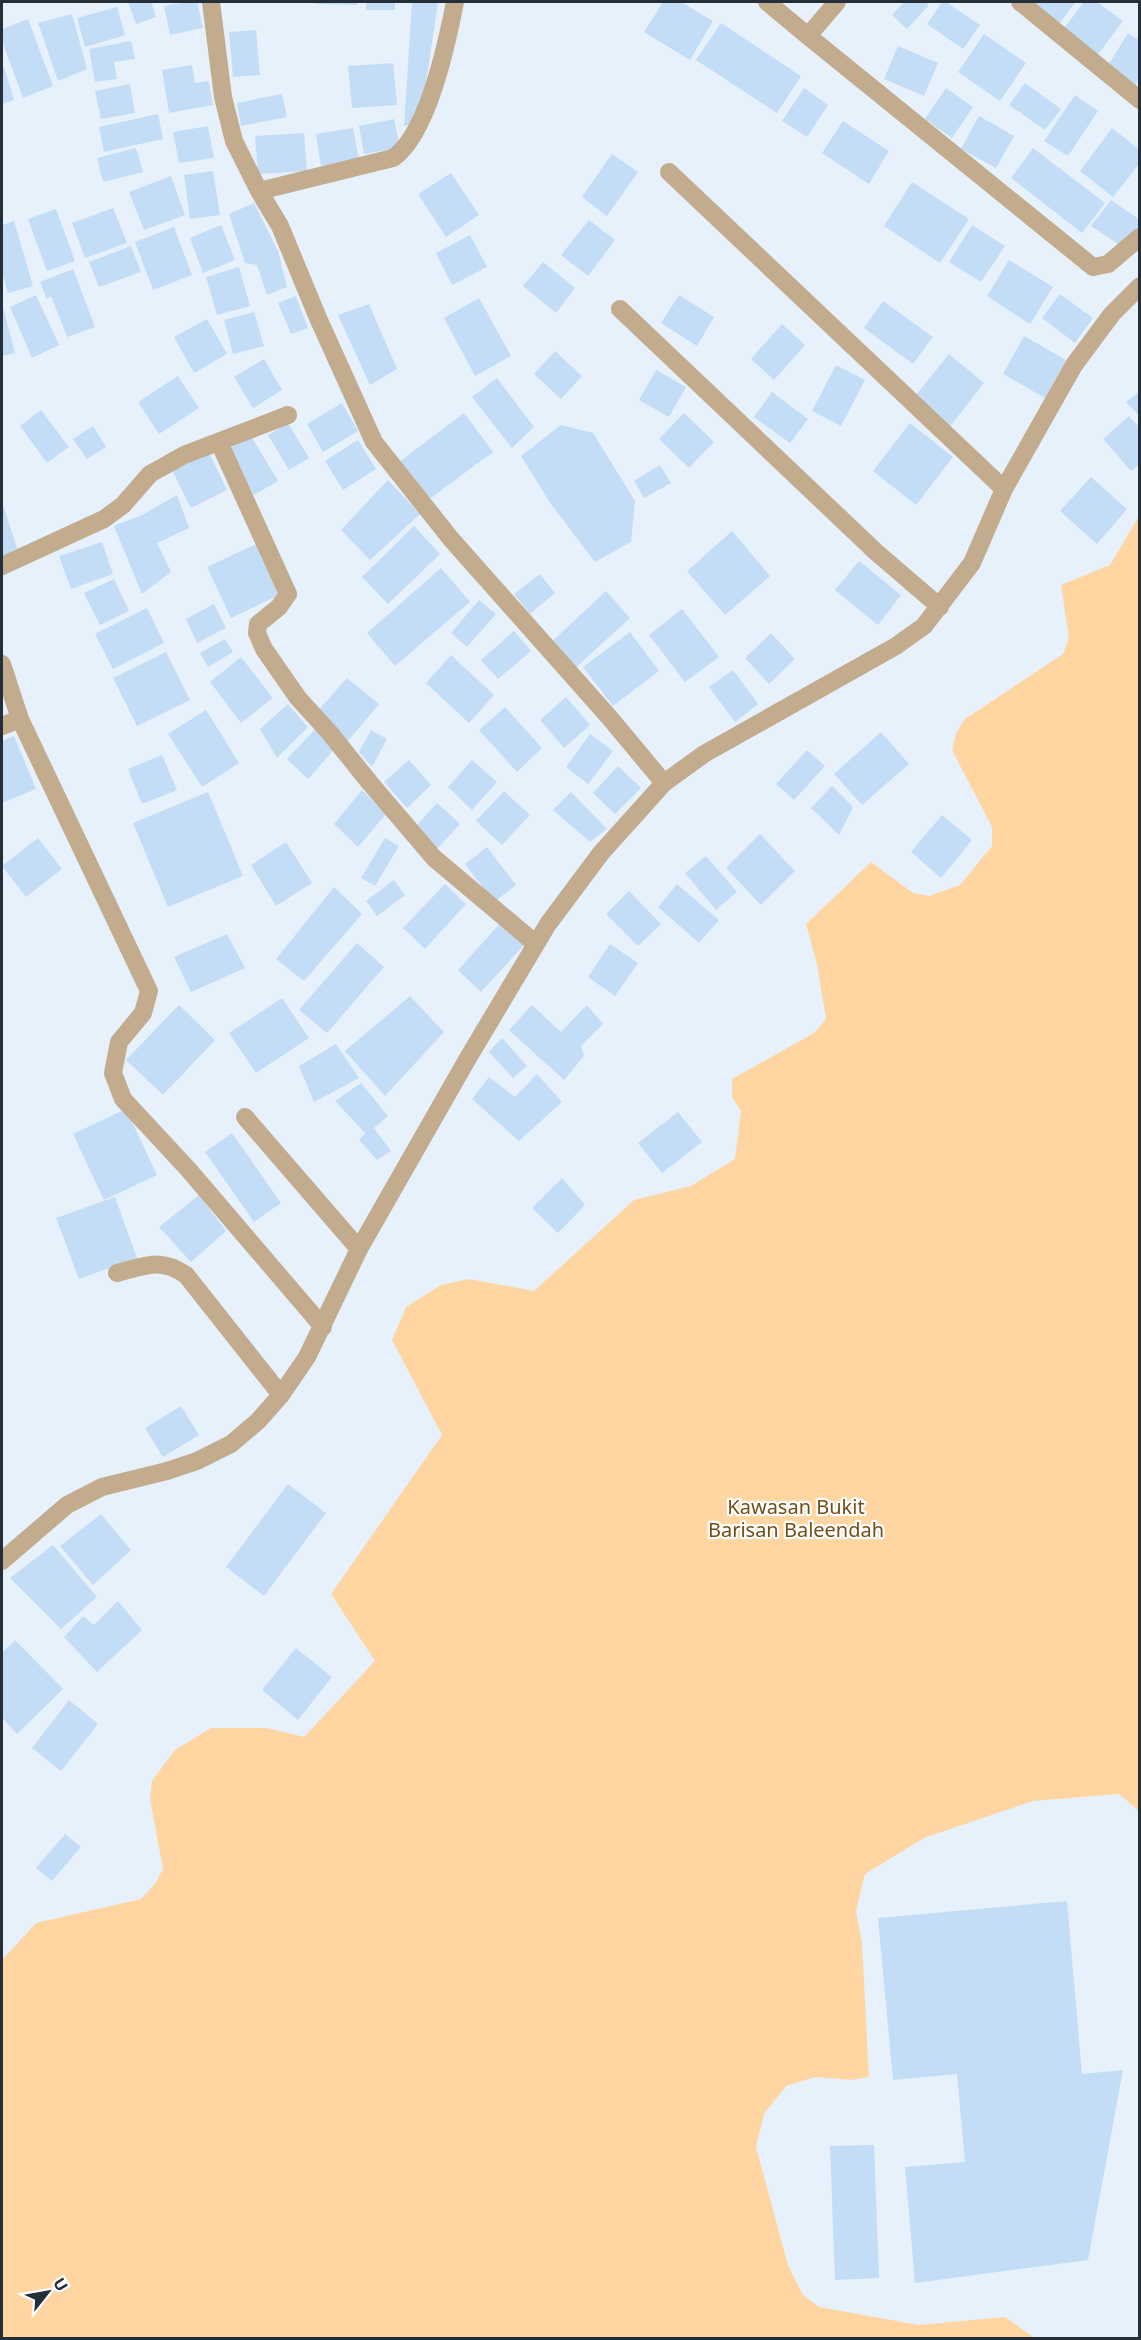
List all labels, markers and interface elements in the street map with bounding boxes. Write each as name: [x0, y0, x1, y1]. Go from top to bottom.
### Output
park label: Kawasan Bukit Barisan Baleendah: [708, 1493, 884, 1543]
north arrow: [18, 2262, 78, 2322]
text: U: [48, 2273, 73, 2295]

